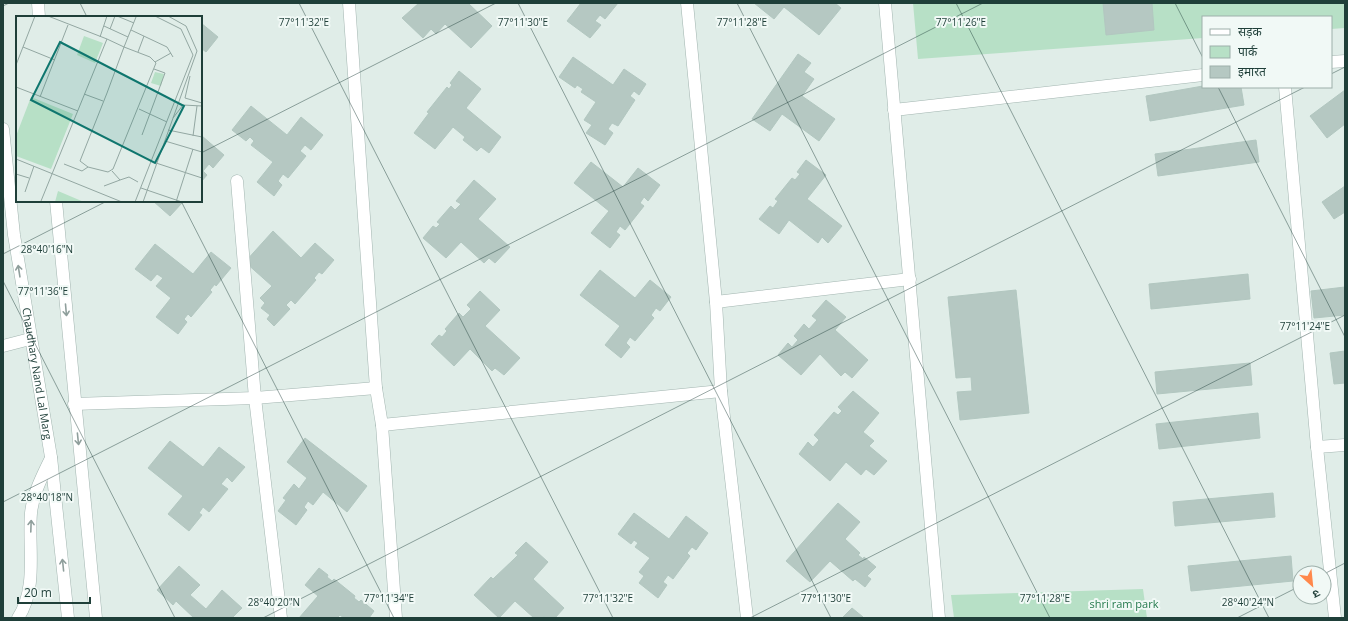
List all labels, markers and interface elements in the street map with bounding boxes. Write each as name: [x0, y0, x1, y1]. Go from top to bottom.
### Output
text: 77°11'32"E: [279, 15, 329, 29]
text: 77°11'30"E: [498, 15, 548, 29]
text: 77°11'28"E: [717, 15, 767, 29]
text: 77°11'26"E: [936, 15, 986, 29]
inset map: [16, 16, 202, 202]
legend: [1202, 16, 1332, 88]
text: सड़क: [1238, 23, 1263, 40]
text: पार्क: [1238, 43, 1258, 60]
text: इमारत: [1238, 63, 1267, 80]
text: 28°40'16"N: [21, 242, 73, 256]
one-way arrow: [15, 265, 23, 278]
text: 77°11'36"E: [18, 284, 68, 298]
one-way arrow: [62, 303, 69, 316]
street label: Chaudhary Nand Lal Marg: [19, 306, 56, 441]
text: 77°11'24"E: [1280, 319, 1330, 333]
one-way arrow: [74, 432, 81, 445]
text: 28°40'18"N: [21, 490, 73, 504]
one-way arrow: [27, 520, 35, 533]
one-way arrow: [59, 559, 66, 572]
north arrow: [1292, 565, 1332, 605]
scale bar: [18, 579, 90, 605]
text: 20 m: [24, 584, 52, 601]
text: उ: [1310, 586, 1323, 603]
text: 77°11'34"E: [364, 591, 414, 605]
text: 77°11'32"E: [583, 591, 633, 605]
text: 77°11'30"E: [801, 591, 851, 605]
text: 77°11'28"E: [1020, 591, 1070, 605]
text: 28°40'20"N: [248, 595, 300, 609]
text: 28°40'24"N: [1222, 595, 1274, 609]
park label: shri ram park: [1090, 596, 1159, 611]

